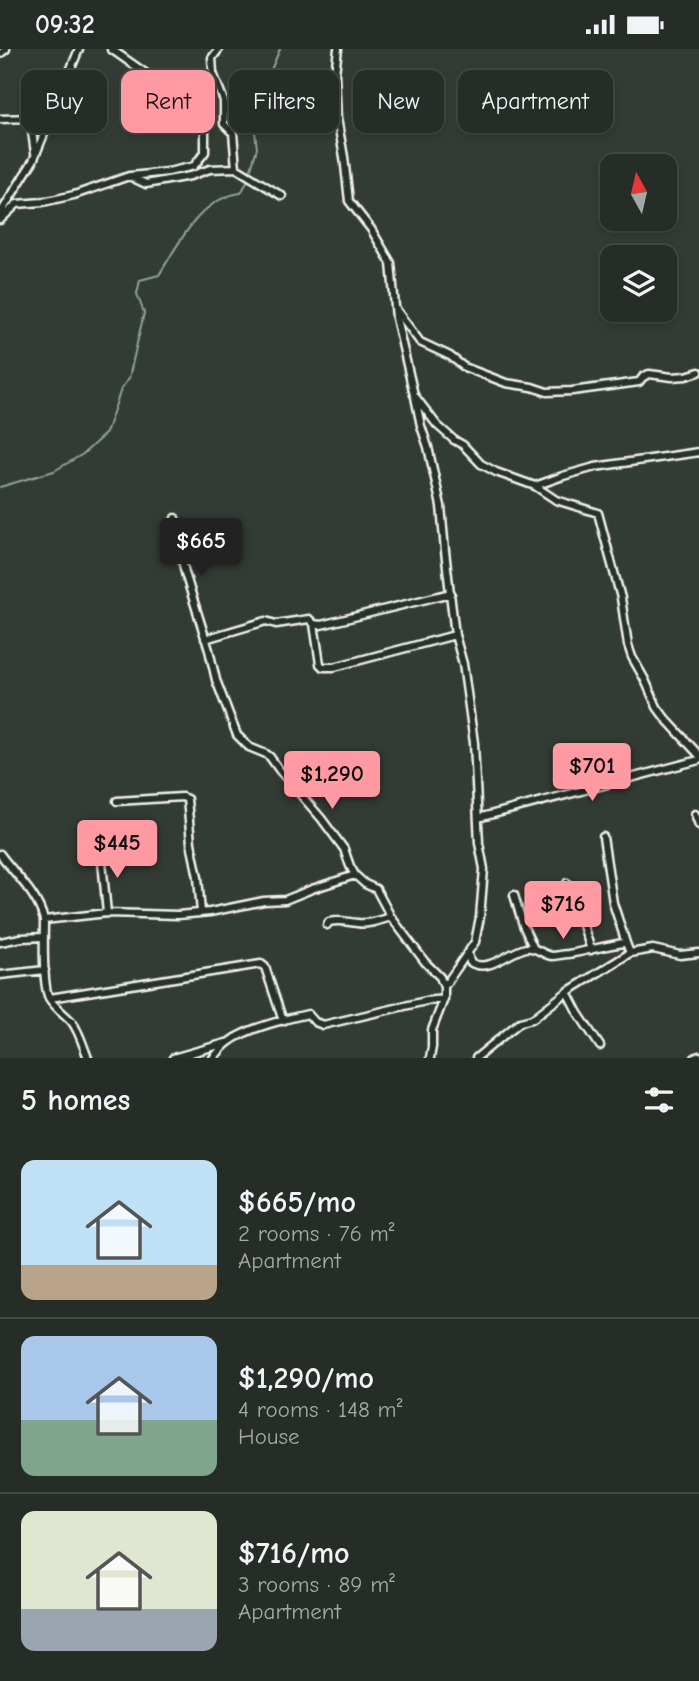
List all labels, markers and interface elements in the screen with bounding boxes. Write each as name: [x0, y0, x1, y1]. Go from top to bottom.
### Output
text: 09:32: [35, 10, 95, 40]
chip: Buy: [21, 70, 107, 133]
chip: Rent: [121, 70, 215, 133]
chip: Filters: [229, 70, 339, 133]
chip: New: [353, 70, 444, 133]
chip: Apartment: [458, 70, 613, 133]
north arrow: [600, 154, 677, 231]
map controls: [600, 154, 677, 322]
button: layers: [600, 245, 677, 322]
pin: $665: [160, 519, 242, 578]
text: $665: [176, 527, 226, 554]
pin: $701: [551, 743, 633, 803]
pin: $1,290: [275, 751, 389, 811]
text: $701: [569, 752, 615, 779]
text: $1,290: [300, 760, 364, 787]
pin: $445: [76, 821, 158, 880]
text: $445: [93, 829, 141, 856]
pin: $716: [522, 881, 604, 941]
text: $716: [540, 890, 586, 917]
icon: filters: [640, 1081, 678, 1119]
text: 5 homes: [21, 1083, 130, 1118]
text: $665/mo: [238, 1185, 356, 1220]
icon: home: [77, 1188, 161, 1272]
text: 2 rooms · 76 m²: [238, 1220, 394, 1247]
text: Apartment: [238, 1247, 341, 1274]
text: $1,290/mo: [238, 1361, 374, 1396]
icon: home: [77, 1364, 161, 1448]
text: 4 rooms · 148 m²: [238, 1396, 402, 1423]
text: House: [238, 1423, 300, 1450]
text: $716/mo: [238, 1536, 350, 1571]
icon: home: [77, 1539, 161, 1623]
text: 3 rooms · 89 m²: [238, 1571, 395, 1598]
text: Apartment: [238, 1598, 341, 1625]

